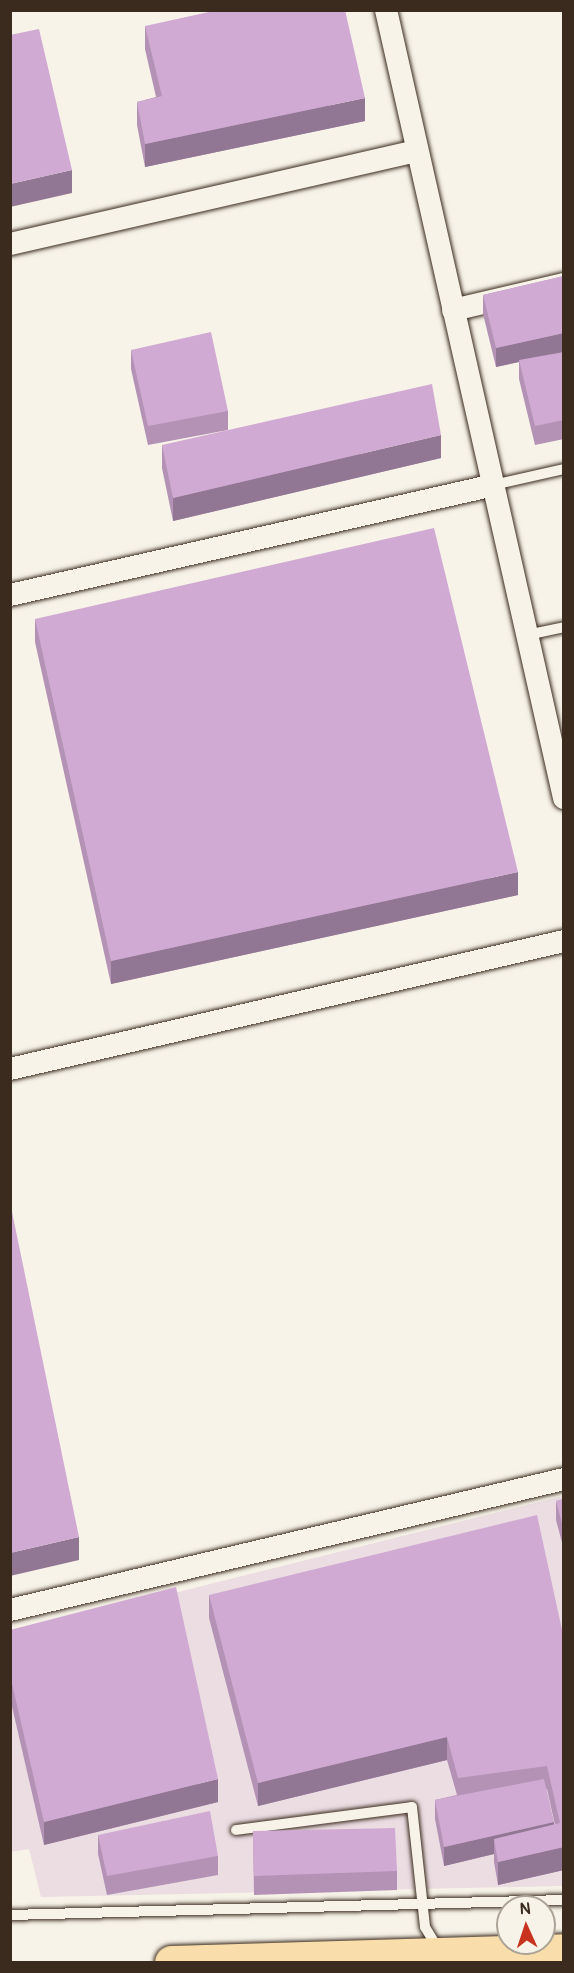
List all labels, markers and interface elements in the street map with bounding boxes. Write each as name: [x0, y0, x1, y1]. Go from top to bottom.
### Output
north arrow: [496, 1895, 556, 1955]
text: N: [519, 1899, 531, 1919]

